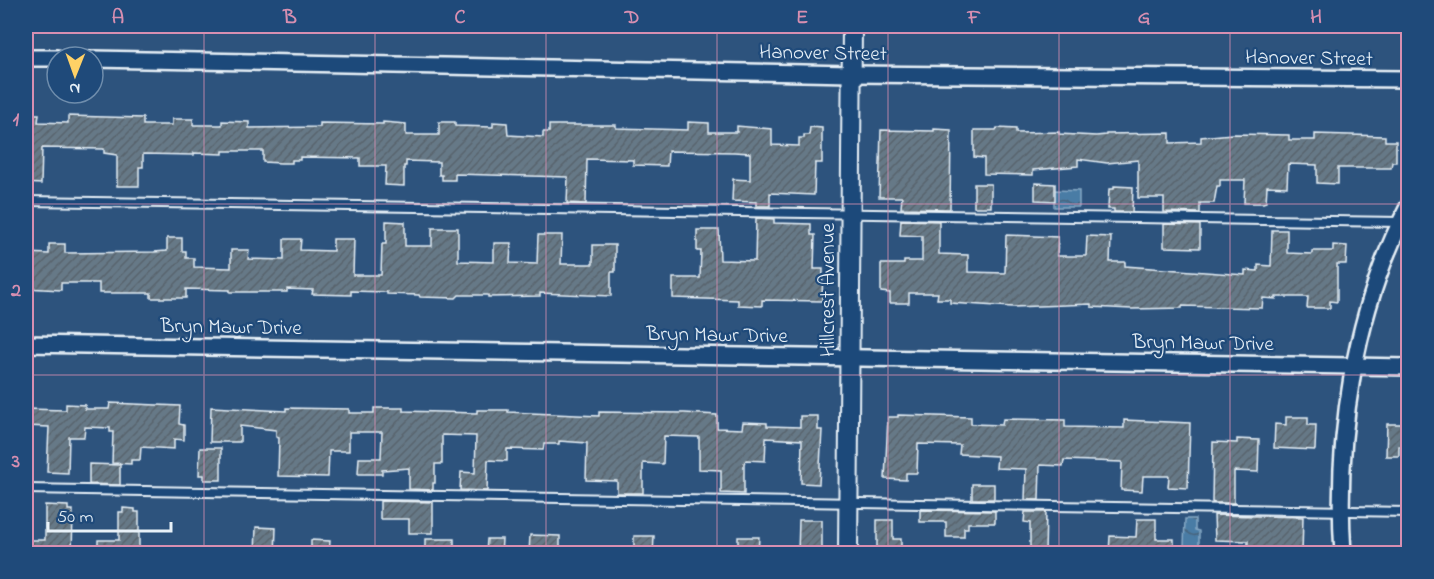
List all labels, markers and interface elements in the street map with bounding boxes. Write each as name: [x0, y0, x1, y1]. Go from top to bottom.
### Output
text: A: [112, 4, 124, 33]
text: B: [282, 4, 297, 33]
text: C: [455, 4, 466, 33]
text: D: [624, 4, 639, 33]
text: E: [796, 4, 808, 33]
text: F: [967, 4, 981, 33]
text: G: [1138, 4, 1151, 33]
text: H: [1310, 4, 1322, 33]
street label: Hanover Street: [759, 38, 887, 70]
street label: Hanover Street: [1245, 43, 1373, 75]
north arrow: [45, 45, 105, 105]
text: N: [69, 76, 80, 100]
text: 1: [13, 106, 20, 135]
street label: Hillcrest Avenue: [814, 222, 844, 357]
text: 2: [10, 277, 21, 306]
street label: Bryn Mawr Drive: [159, 312, 302, 346]
street label: Bryn Mawr Drive: [645, 320, 788, 354]
street label: Bryn Mawr Drive: [1131, 328, 1274, 362]
text: 3: [11, 448, 20, 477]
scale bar: [48, 495, 171, 533]
text: 50 m: [57, 505, 94, 531]

